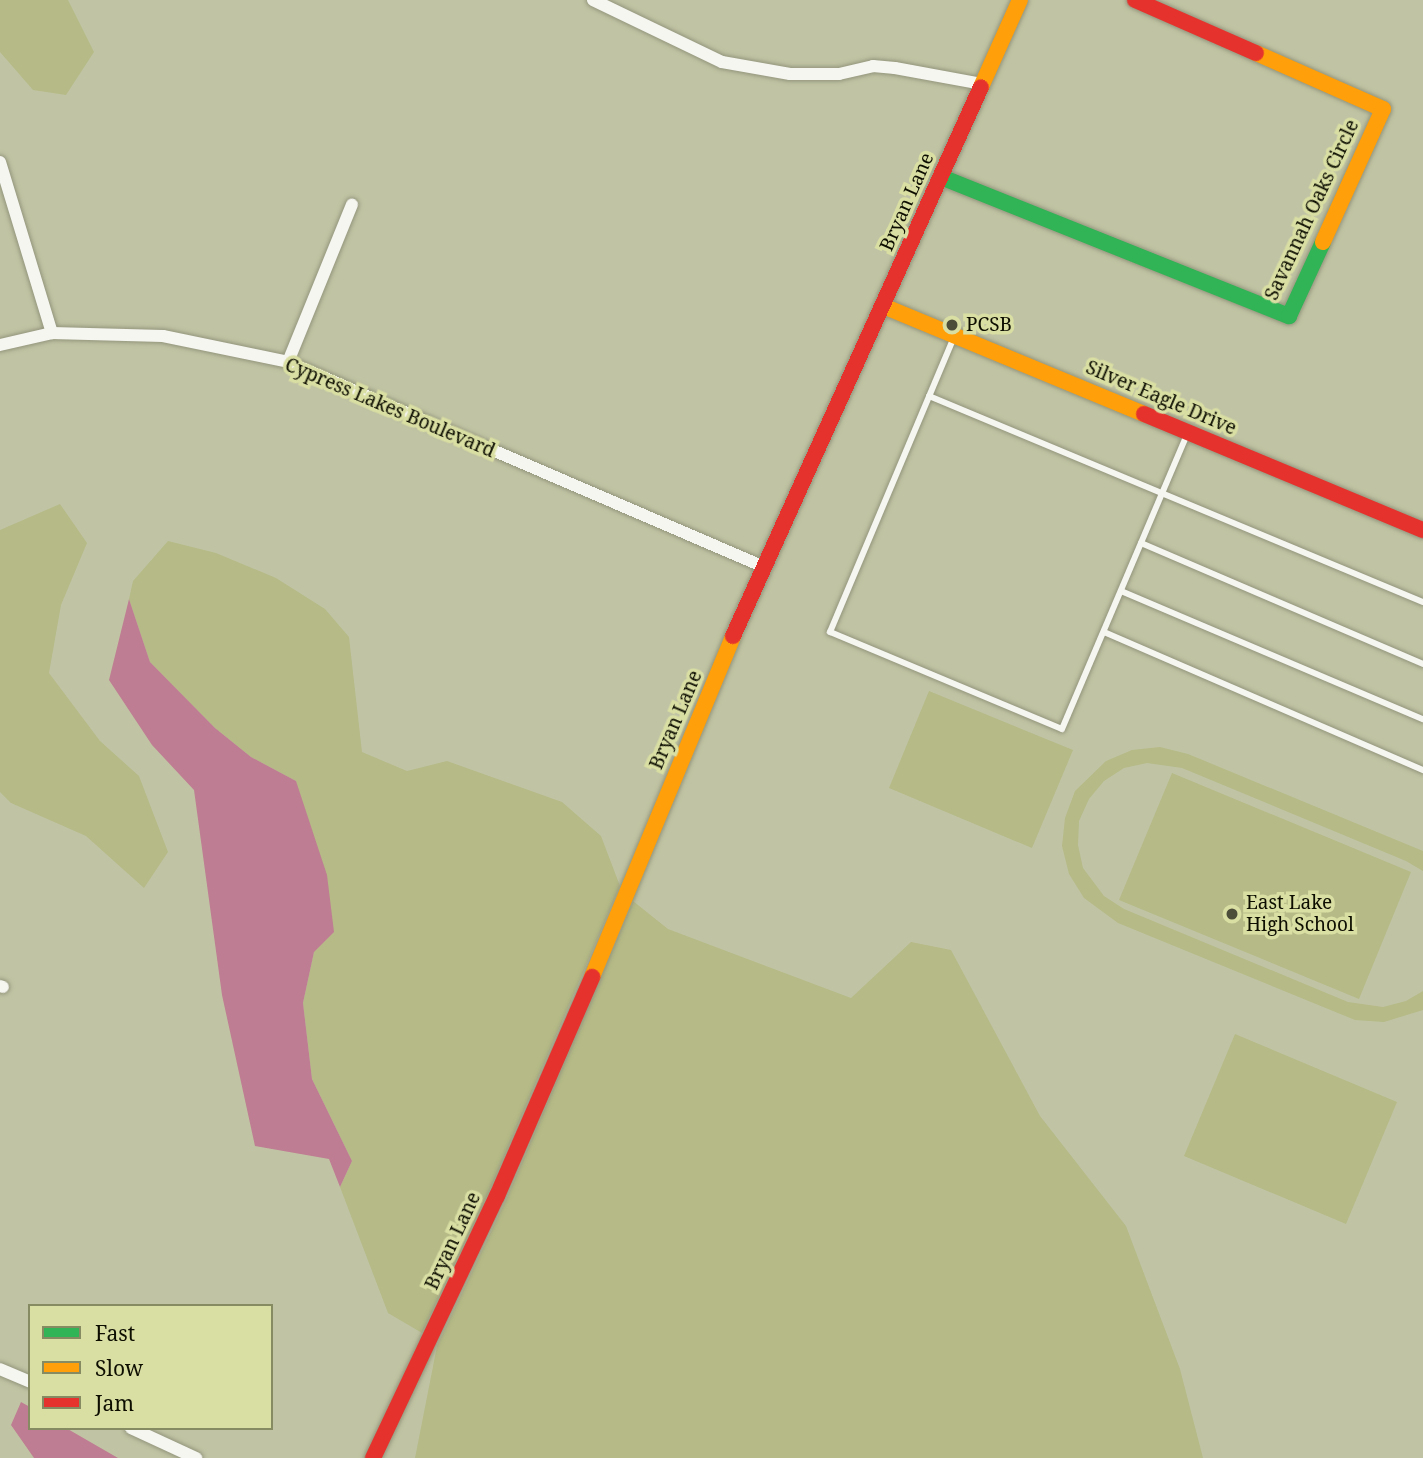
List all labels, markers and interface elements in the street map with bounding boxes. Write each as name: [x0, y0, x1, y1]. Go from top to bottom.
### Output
street label: Savannah Oaks Circle: [1260, 116, 1364, 304]
street label: Bryan Lane: [875, 149, 939, 255]
place label: PCSB: [966, 314, 1012, 336]
marker: PCSB: [944, 317, 960, 333]
street label: Cypress Lakes Boulevard: [282, 353, 498, 463]
street label: Silver Eagle Drive: [1082, 356, 1240, 440]
street label: Bryan Lane: [645, 667, 707, 773]
place label: East Lake High School: [1246, 892, 1354, 936]
marker: East Lake High School: [1224, 906, 1240, 922]
street label: Bryan Lane: [420, 1189, 486, 1293]
legend: [28, 1304, 273, 1430]
text: Fast: [95, 1319, 135, 1347]
text: Slow: [95, 1354, 143, 1382]
text: Jam: [95, 1389, 134, 1417]

